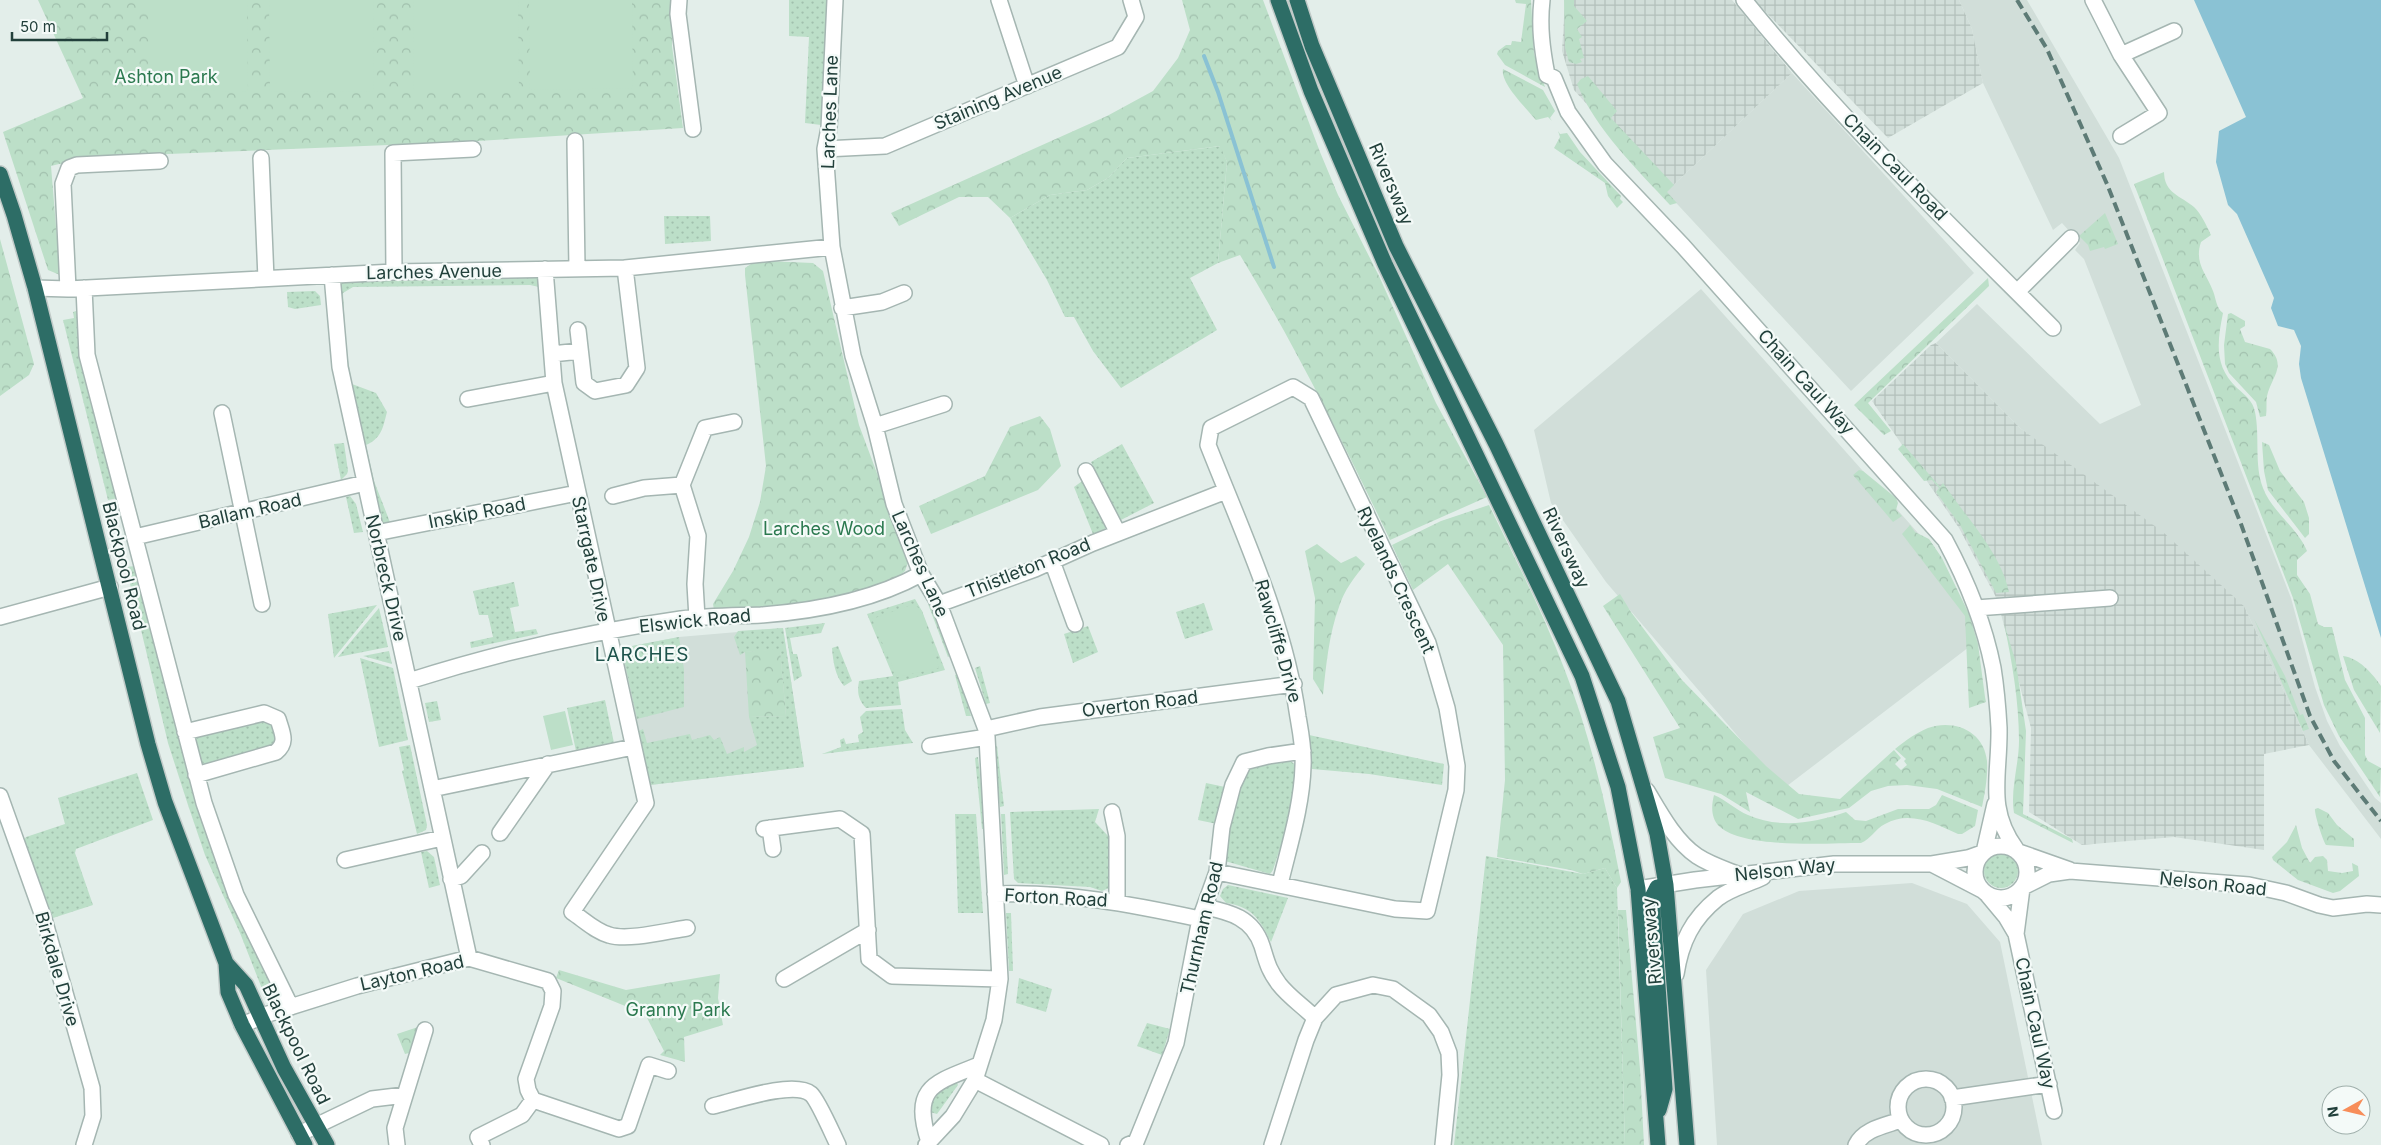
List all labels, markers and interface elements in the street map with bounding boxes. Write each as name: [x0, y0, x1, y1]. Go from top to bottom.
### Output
scale bar: [12, 10, 108, 42]
text: 50 m: [20, 17, 56, 36]
street label: Larches Lane: [817, 55, 842, 169]
street label: Staining Avenue: [931, 61, 1065, 134]
park label: Ashton Park: [114, 66, 218, 87]
street label: Chain Caul Road: [1839, 109, 1952, 225]
street label: Riversway: [1365, 140, 1418, 228]
street label: Larches Avenue: [366, 260, 502, 283]
street label: Chain Caul Way: [1754, 325, 1859, 439]
street label: Ballam Road: [196, 488, 303, 533]
street label: Inskip Road: [426, 493, 527, 532]
street label: Starrgate Drive: [568, 494, 615, 624]
street label: Blackpool Road: [98, 499, 151, 632]
street label: Ryelands Crescent: [1353, 503, 1440, 657]
street label: Riversway: [1539, 504, 1594, 592]
street label: Larches Lane: [888, 507, 953, 620]
street label: Norbreck Drive: [362, 513, 411, 643]
park label: Larches Wood: [763, 518, 885, 539]
street label: Thistleton Road: [962, 533, 1093, 602]
street label: Rawcliffe Drive: [1251, 577, 1306, 705]
street label: Elswick Road: [638, 604, 752, 637]
district label: LARCHES: [595, 643, 689, 666]
street label: Overton Road: [1081, 686, 1199, 721]
street label: Nelson Way: [1734, 854, 1836, 885]
street label: Thurnham Road: [1176, 859, 1227, 996]
street label: Nelson Road: [2158, 867, 2268, 900]
street label: Forton Road: [1004, 884, 1108, 911]
street label: Riversway: [1637, 897, 1666, 985]
street label: Birkdale Drive: [31, 909, 84, 1029]
street label: Layton Road: [358, 950, 466, 995]
street label: Chain Caul Way: [2011, 955, 2060, 1091]
street label: Blackpool Road: [258, 980, 335, 1108]
park label: Granny Park: [625, 999, 731, 1020]
north arrow: [2321, 1085, 2371, 1135]
text: N: [2323, 1105, 2342, 1118]

